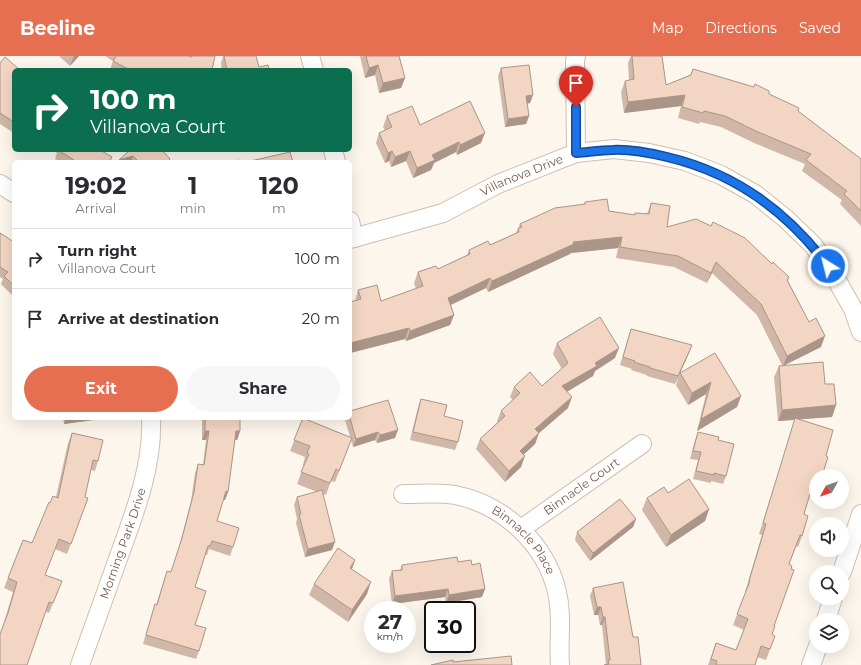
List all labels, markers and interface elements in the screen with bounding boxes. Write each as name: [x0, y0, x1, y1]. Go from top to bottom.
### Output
text: Beeline: [20, 17, 95, 40]
text: Map: [652, 19, 683, 37]
text: Directions: [705, 19, 777, 37]
text: Saved: [799, 19, 841, 37]
pin: [559, 66, 593, 107]
icon: arrive: [565, 72, 587, 94]
text: 100 m: [90, 82, 176, 116]
icon: right: [24, 84, 76, 136]
text: Villanova Court: [90, 116, 226, 138]
street label: Villanova Drive: [477, 151, 565, 199]
text: 19:02: [65, 171, 127, 200]
text: 1: [188, 171, 197, 200]
text: 120: [259, 171, 299, 200]
text: Arrival: [75, 200, 116, 216]
text: min: [180, 200, 206, 216]
text: m: [272, 200, 286, 216]
text: Turn right: [58, 241, 137, 260]
position arrow: [807, 245, 849, 287]
icon: right: [24, 248, 46, 270]
text: 100 m: [295, 249, 340, 268]
text: Villanova Court: [58, 260, 156, 276]
icon: arrive: [24, 308, 46, 330]
text: Arrive at destination: [58, 309, 219, 328]
text: 20 m: [302, 309, 340, 328]
button: Exit: [24, 366, 178, 412]
button: Share: [186, 366, 340, 412]
street label: Binnacle Court: [540, 454, 622, 518]
north arrow: [809, 469, 849, 509]
map controls: [809, 469, 849, 653]
street label: Morning Park Drive: [96, 486, 149, 601]
street label: Binnacle Place: [489, 502, 559, 577]
button: sound: [809, 517, 849, 557]
button: search: [809, 565, 849, 605]
speed limit sign: 30: [424, 601, 476, 653]
text: 27: [378, 610, 402, 634]
button: layers: [809, 613, 849, 653]
text: km/h: [377, 630, 403, 643]

